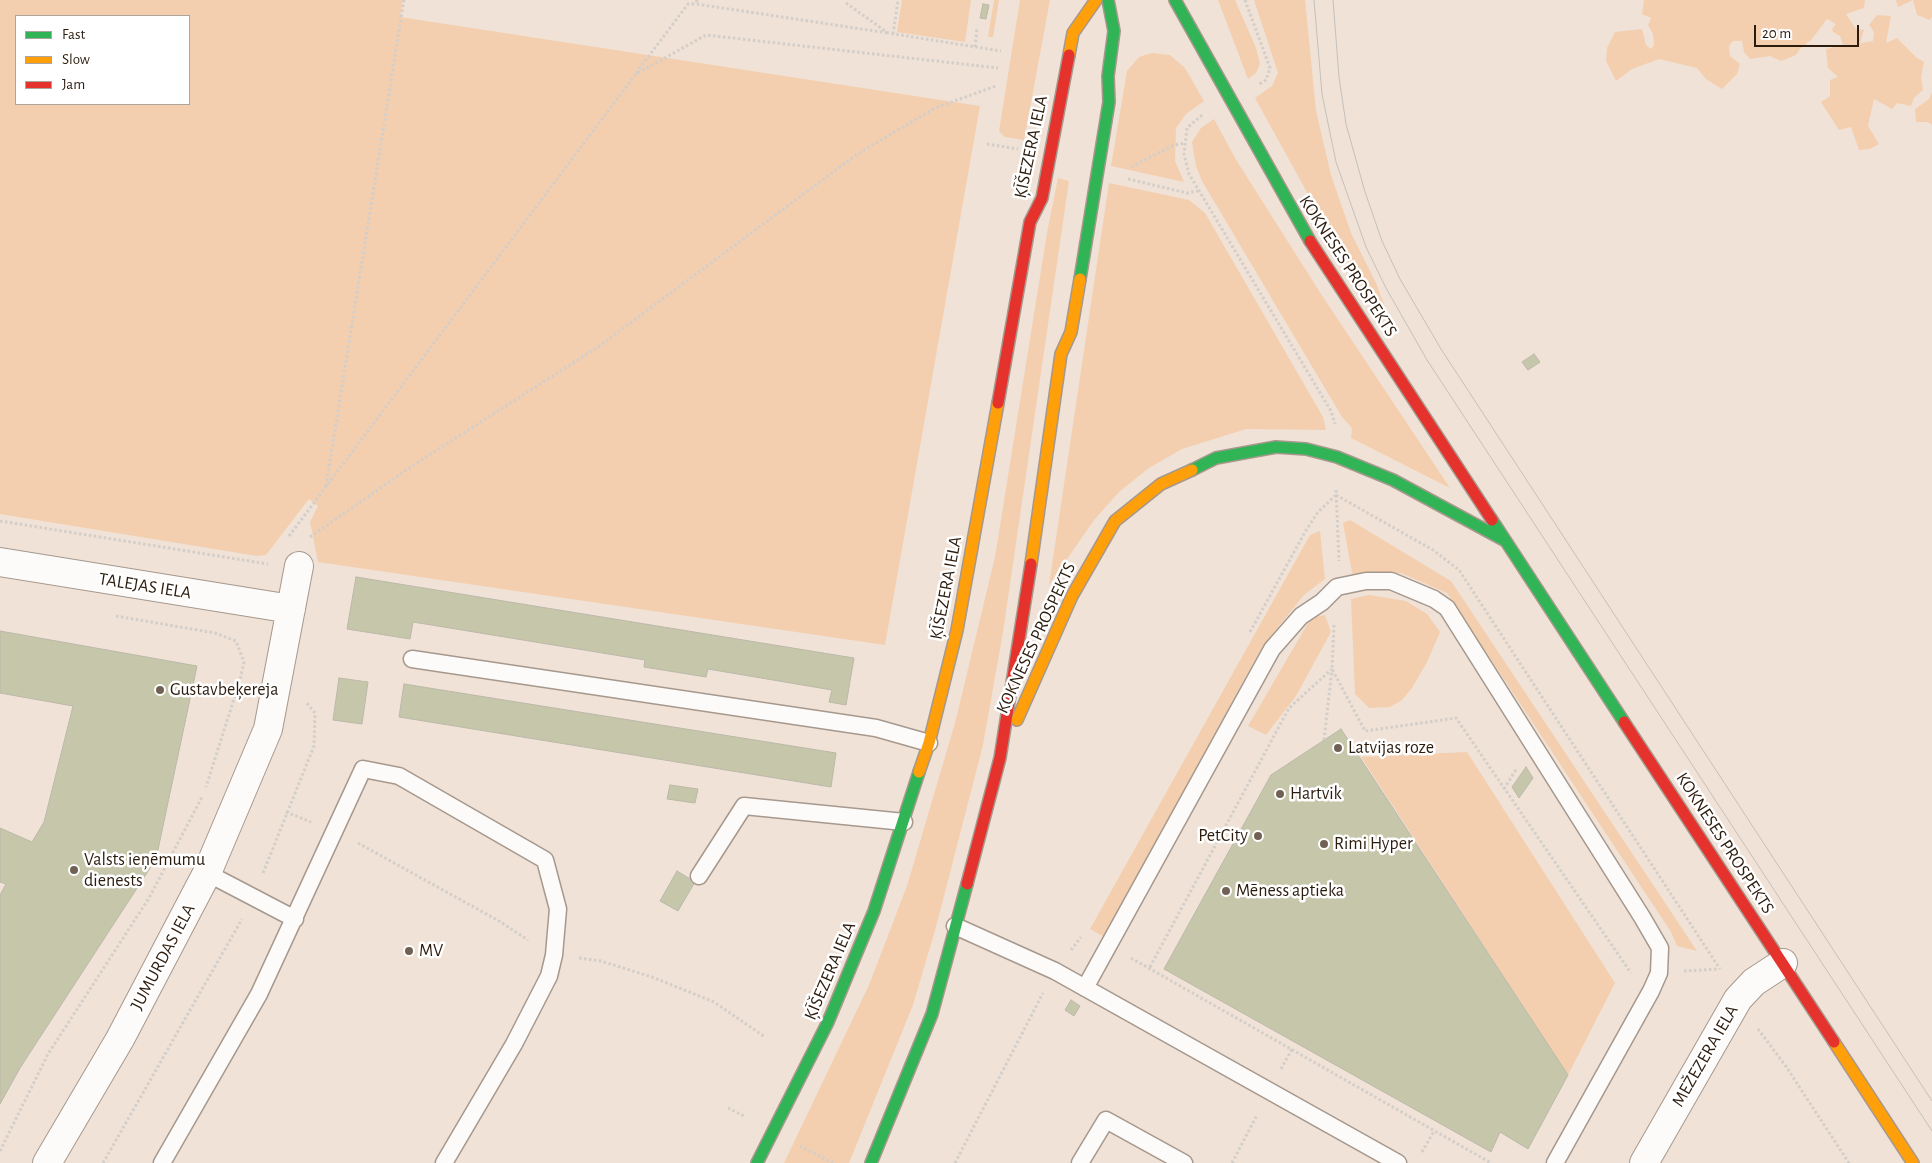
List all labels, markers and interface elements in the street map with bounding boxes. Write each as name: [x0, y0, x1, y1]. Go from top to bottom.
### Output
legend: [15, 15, 190, 105]
scale bar: [1757, 15, 1862, 47]
text: 20 m: [1762, 26, 1791, 41]
text: Fast: [62, 27, 85, 42]
text: Slow: [62, 52, 90, 67]
text: Jam: [62, 77, 85, 92]
street label: ĶĪŠEZERA IELA: [1010, 94, 1052, 200]
street label: KOKNESES PROSPEKTS: [1294, 191, 1402, 341]
street label: ĶĪŠEZERA IELA: [925, 535, 967, 641]
street label: KOKNESES PROSPEKTS: [992, 559, 1080, 717]
street label: TALEJAS IELA: [97, 568, 193, 604]
place label: Gustavbeķereja: [170, 679, 279, 701]
marker: Gustavbeķereja: [154, 684, 166, 696]
place label: Latvijas roze: [1348, 737, 1434, 759]
marker: Latvijas roze: [1332, 742, 1344, 754]
street label: KOKNESES PROSPEKTS: [1671, 768, 1779, 918]
place label: Hartvik: [1290, 783, 1342, 805]
marker: Hartvik: [1274, 788, 1286, 800]
place label: PetCity: [1198, 825, 1248, 847]
marker: PetCity: [1252, 830, 1264, 842]
place label: Rimi Hyper: [1334, 833, 1413, 855]
marker: Rimi Hyper: [1318, 838, 1330, 850]
place label: Valsts ieņēmumu dienests: [84, 849, 205, 892]
marker: Valsts ieņēmumu dienests: [68, 864, 80, 876]
place label: Mēness aptieka: [1236, 880, 1344, 902]
marker: Mēness aptieka: [1220, 885, 1232, 897]
street label: JUMURDAS IELA: [126, 900, 200, 1014]
street label: ĶĪŠEZERA IELA: [800, 919, 860, 1023]
place label: MV: [419, 940, 443, 962]
marker: MV: [403, 945, 415, 957]
street label: MEŽEZERA IELA: [1667, 1001, 1743, 1111]

